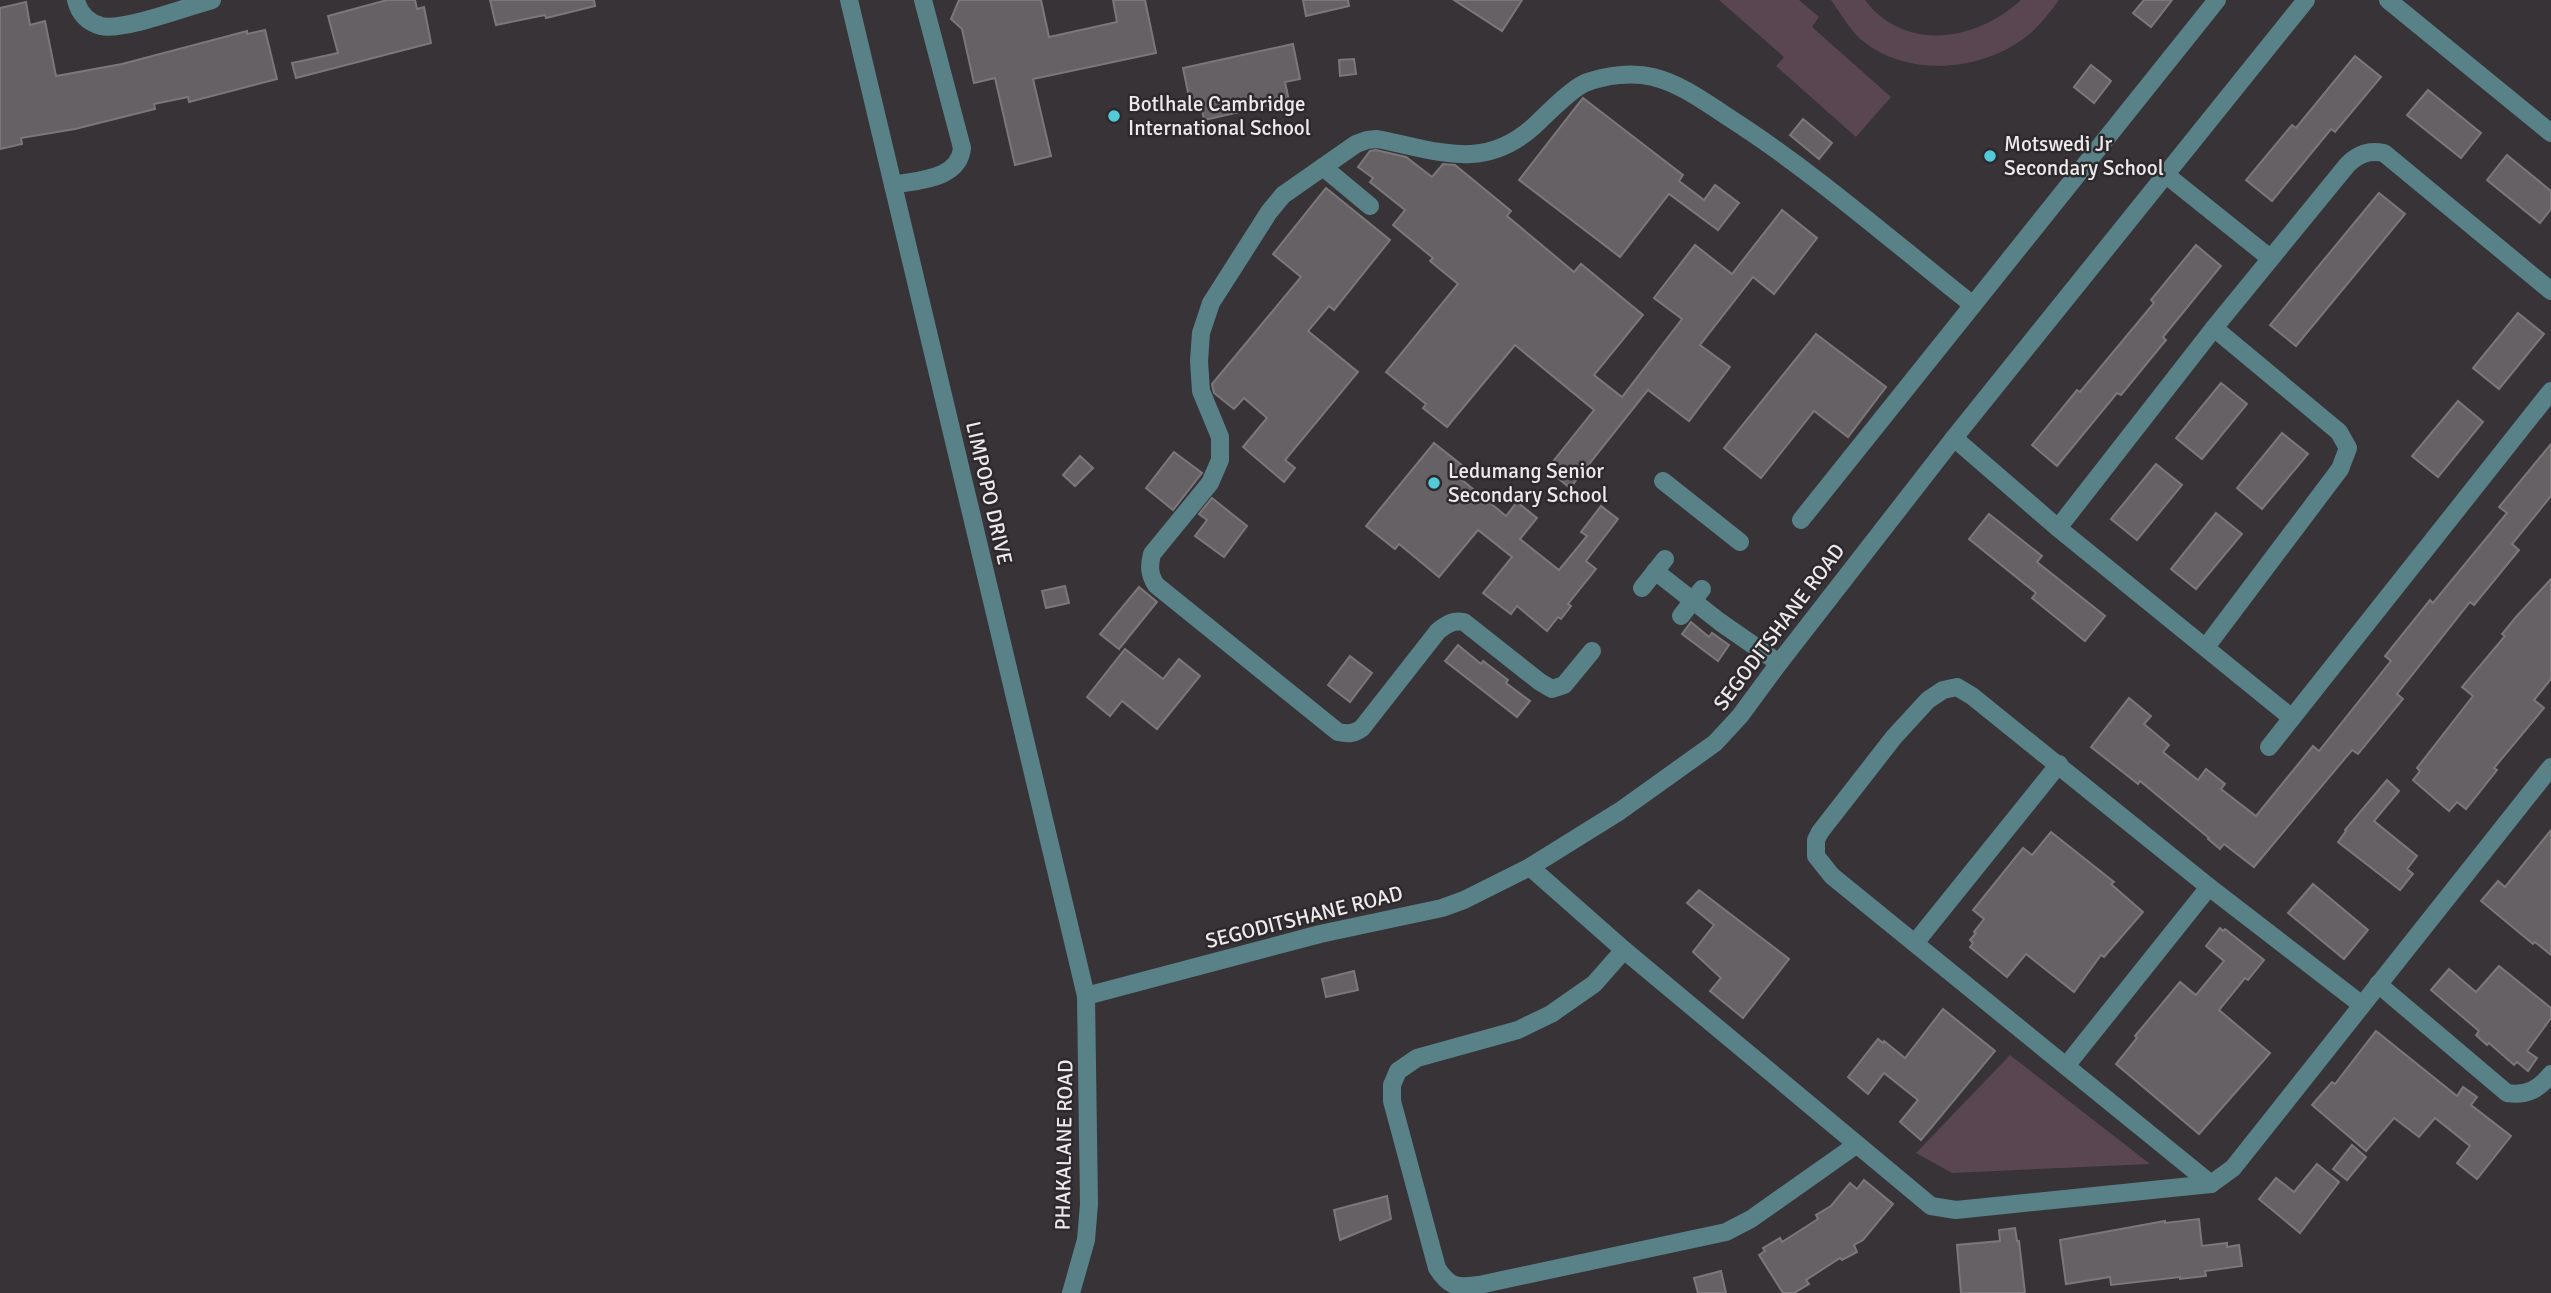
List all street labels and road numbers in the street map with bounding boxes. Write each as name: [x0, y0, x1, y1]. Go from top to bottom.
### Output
street label: LIMPOPO DRIVE: [960, 419, 1018, 567]
street label: SEGODITSHANE ROAD: [1708, 538, 1850, 716]
street label: SEGODITSHANE ROAD: [1203, 880, 1405, 954]
street label: PHAKALANE ROAD: [1050, 1059, 1078, 1231]

